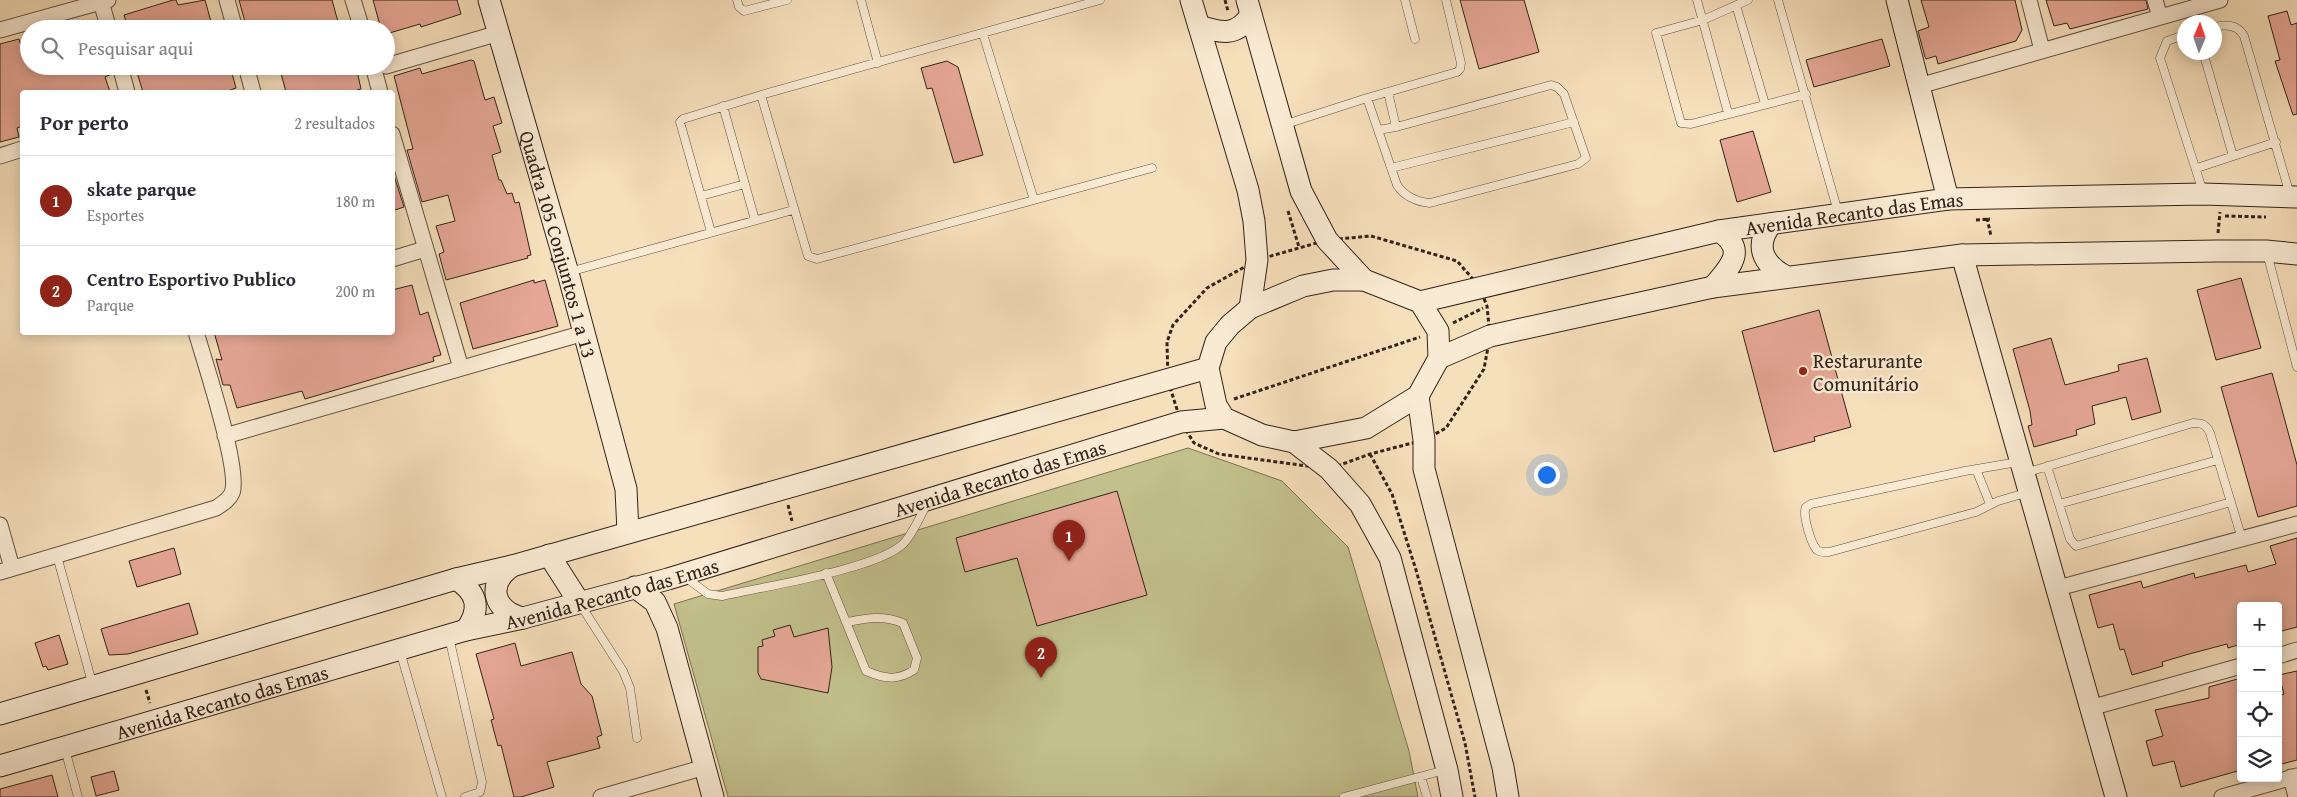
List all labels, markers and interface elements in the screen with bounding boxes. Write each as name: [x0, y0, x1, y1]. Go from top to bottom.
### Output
north arrow: [2177, 15, 2222, 60]
search box: [20, 20, 395, 75]
icon: search: [38, 34, 66, 62]
text: Pesquisar aqui: [78, 34, 193, 62]
text: Por perto: [40, 107, 129, 138]
text: 2 resultados: [294, 111, 375, 135]
street label: Quadra 105 Conjuntos 1 a 13: [513, 127, 605, 361]
text: skate parque: [87, 175, 196, 203]
street label: Avenida Recanto das Emas: [1743, 184, 1964, 242]
text: 1: [52, 189, 60, 213]
text: 180 m: [335, 189, 375, 213]
text: Esportes: [87, 203, 144, 227]
text: Centro Esportivo Publico: [87, 265, 296, 293]
text: 2: [52, 279, 60, 303]
text: 200 m: [335, 279, 375, 303]
text: Parque: [87, 293, 134, 317]
place label: Restarurante Comunitário: [1813, 346, 1923, 398]
marker: Restarurante Comunitário: [1797, 365, 1809, 377]
street label: Avenida Recanto das Emas: [891, 431, 1109, 523]
your location: [1534, 462, 1560, 488]
pin: 1: [1053, 520, 1085, 561]
street label: Avenida Recanto das Emas: [503, 550, 722, 636]
map controls: [2237, 602, 2282, 782]
button: +: [2237, 602, 2282, 647]
pin: 2: [1025, 637, 1057, 678]
button: −: [2237, 647, 2282, 692]
street label: Avenida Recanto das Emas: [112, 657, 331, 746]
button: locate: [2237, 692, 2282, 737]
button: layers: [2237, 737, 2282, 782]

